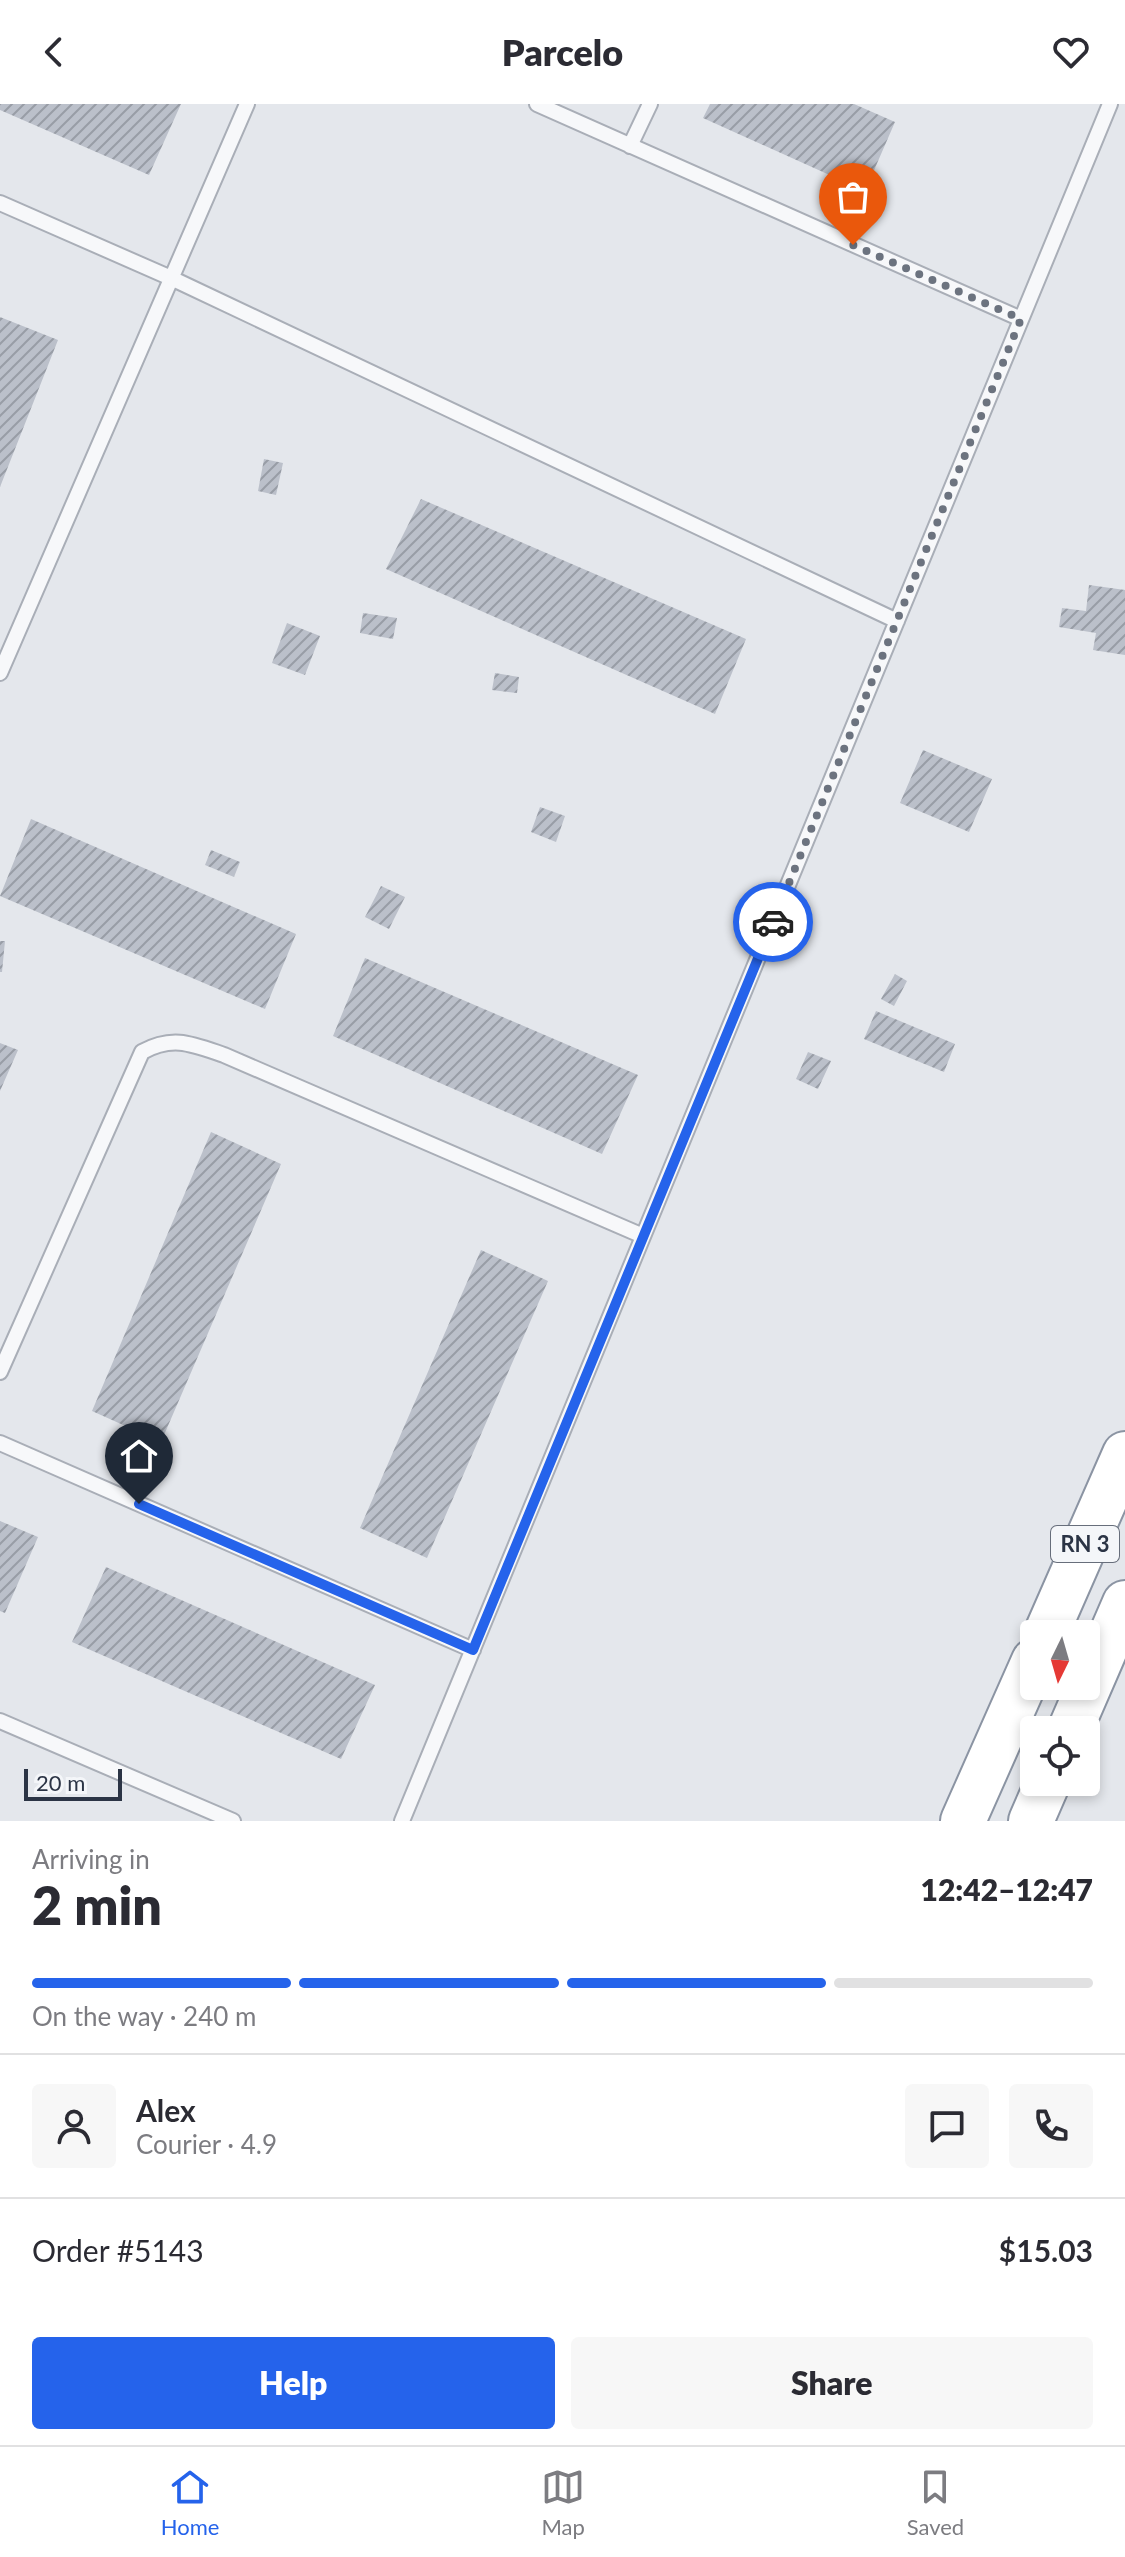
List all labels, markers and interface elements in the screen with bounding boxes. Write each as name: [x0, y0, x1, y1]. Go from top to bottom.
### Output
icon: back: [32, 30, 76, 74]
text: Parcelo: [502, 30, 623, 74]
icon: heart: [1049, 30, 1093, 74]
pin: [819, 163, 887, 245]
icon: bag: [831, 175, 875, 219]
courier: [733, 882, 813, 962]
icon: car: [751, 900, 795, 944]
pin: [105, 1422, 173, 1504]
icon: home: [117, 1434, 161, 1478]
road number: RN 3: [1051, 1526, 1119, 1562]
north arrow: [1020, 1620, 1100, 1700]
map controls: [1020, 1620, 1100, 1796]
button: locate: [1020, 1716, 1100, 1796]
scale bar: [24, 1765, 122, 1801]
text: 20 m: [36, 1769, 85, 1796]
text: Arriving in: [32, 1843, 150, 1875]
text: 12:42–12:47: [920, 1871, 1093, 1907]
text: 2 min: [32, 1874, 162, 1936]
text: On the way · 240 m: [32, 2000, 256, 2032]
button: person: [32, 2084, 116, 2168]
button: chat: [905, 2084, 989, 2168]
button: phone: [1009, 2084, 1093, 2168]
text: Alex: [136, 2092, 196, 2128]
text: Courier · 4.9: [136, 2128, 277, 2160]
text: Order #5143: [32, 2232, 204, 2268]
text: $15.03: [999, 2232, 1093, 2268]
button: Help: [32, 2337, 555, 2429]
button: Share: [571, 2337, 1093, 2429]
tab: Home: [161, 2465, 219, 2540]
tab: Map: [541, 2465, 585, 2540]
tab: Saved: [907, 2465, 964, 2540]

